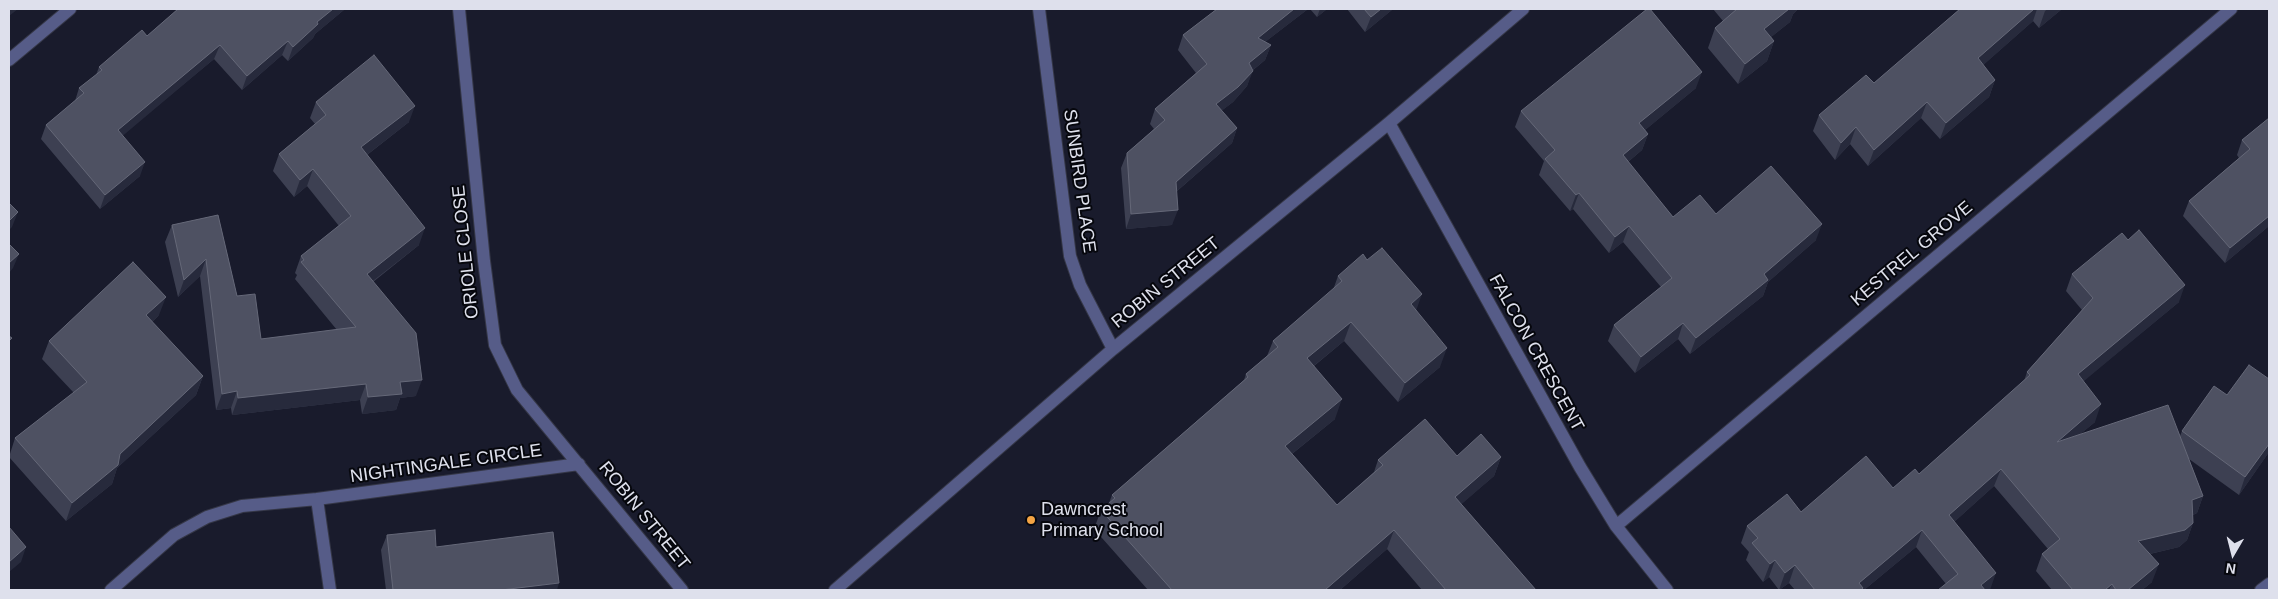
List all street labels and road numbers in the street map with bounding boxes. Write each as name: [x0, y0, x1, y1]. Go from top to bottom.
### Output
street label: SUNBIRD PLACE: [1058, 108, 1100, 254]
street label: ORIOLE CLOSE: [448, 184, 484, 320]
street label: KESTREL GROVE: [1847, 197, 1977, 311]
street label: ROBIN STREET: [1108, 233, 1224, 333]
street label: FALCON CRESCENT: [1484, 271, 1588, 435]
street label: NIGHTINGALE CIRCLE: [349, 440, 543, 488]
street label: ROBIN STREET: [594, 458, 694, 574]

